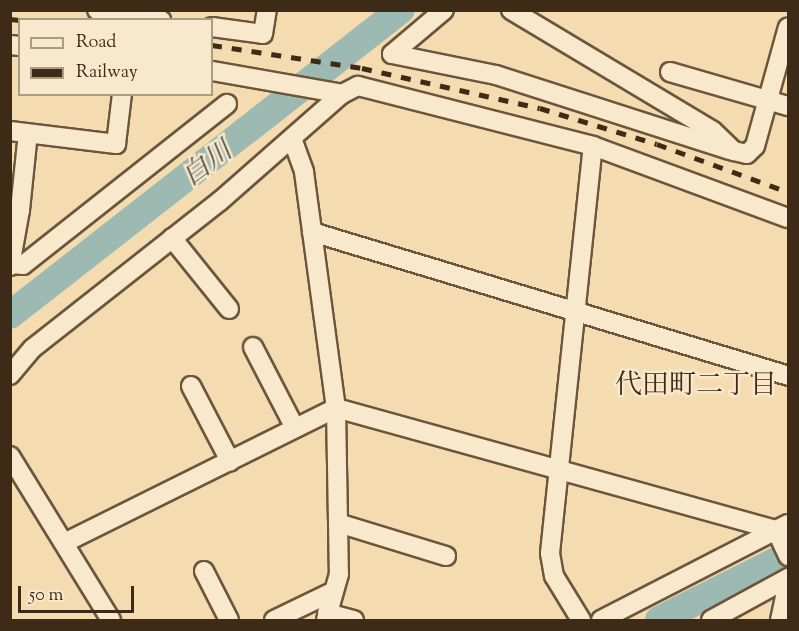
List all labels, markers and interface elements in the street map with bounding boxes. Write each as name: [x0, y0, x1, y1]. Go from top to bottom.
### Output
legend: [18, 18, 213, 96]
text: Road: [76, 30, 116, 56]
text: Railway: [76, 60, 138, 86]
water label: 白川: [177, 136, 239, 194]
district label: 代田町二丁目: [615, 371, 777, 403]
scale bar: [21, 574, 136, 612]
text: 50 m: [29, 583, 63, 609]

